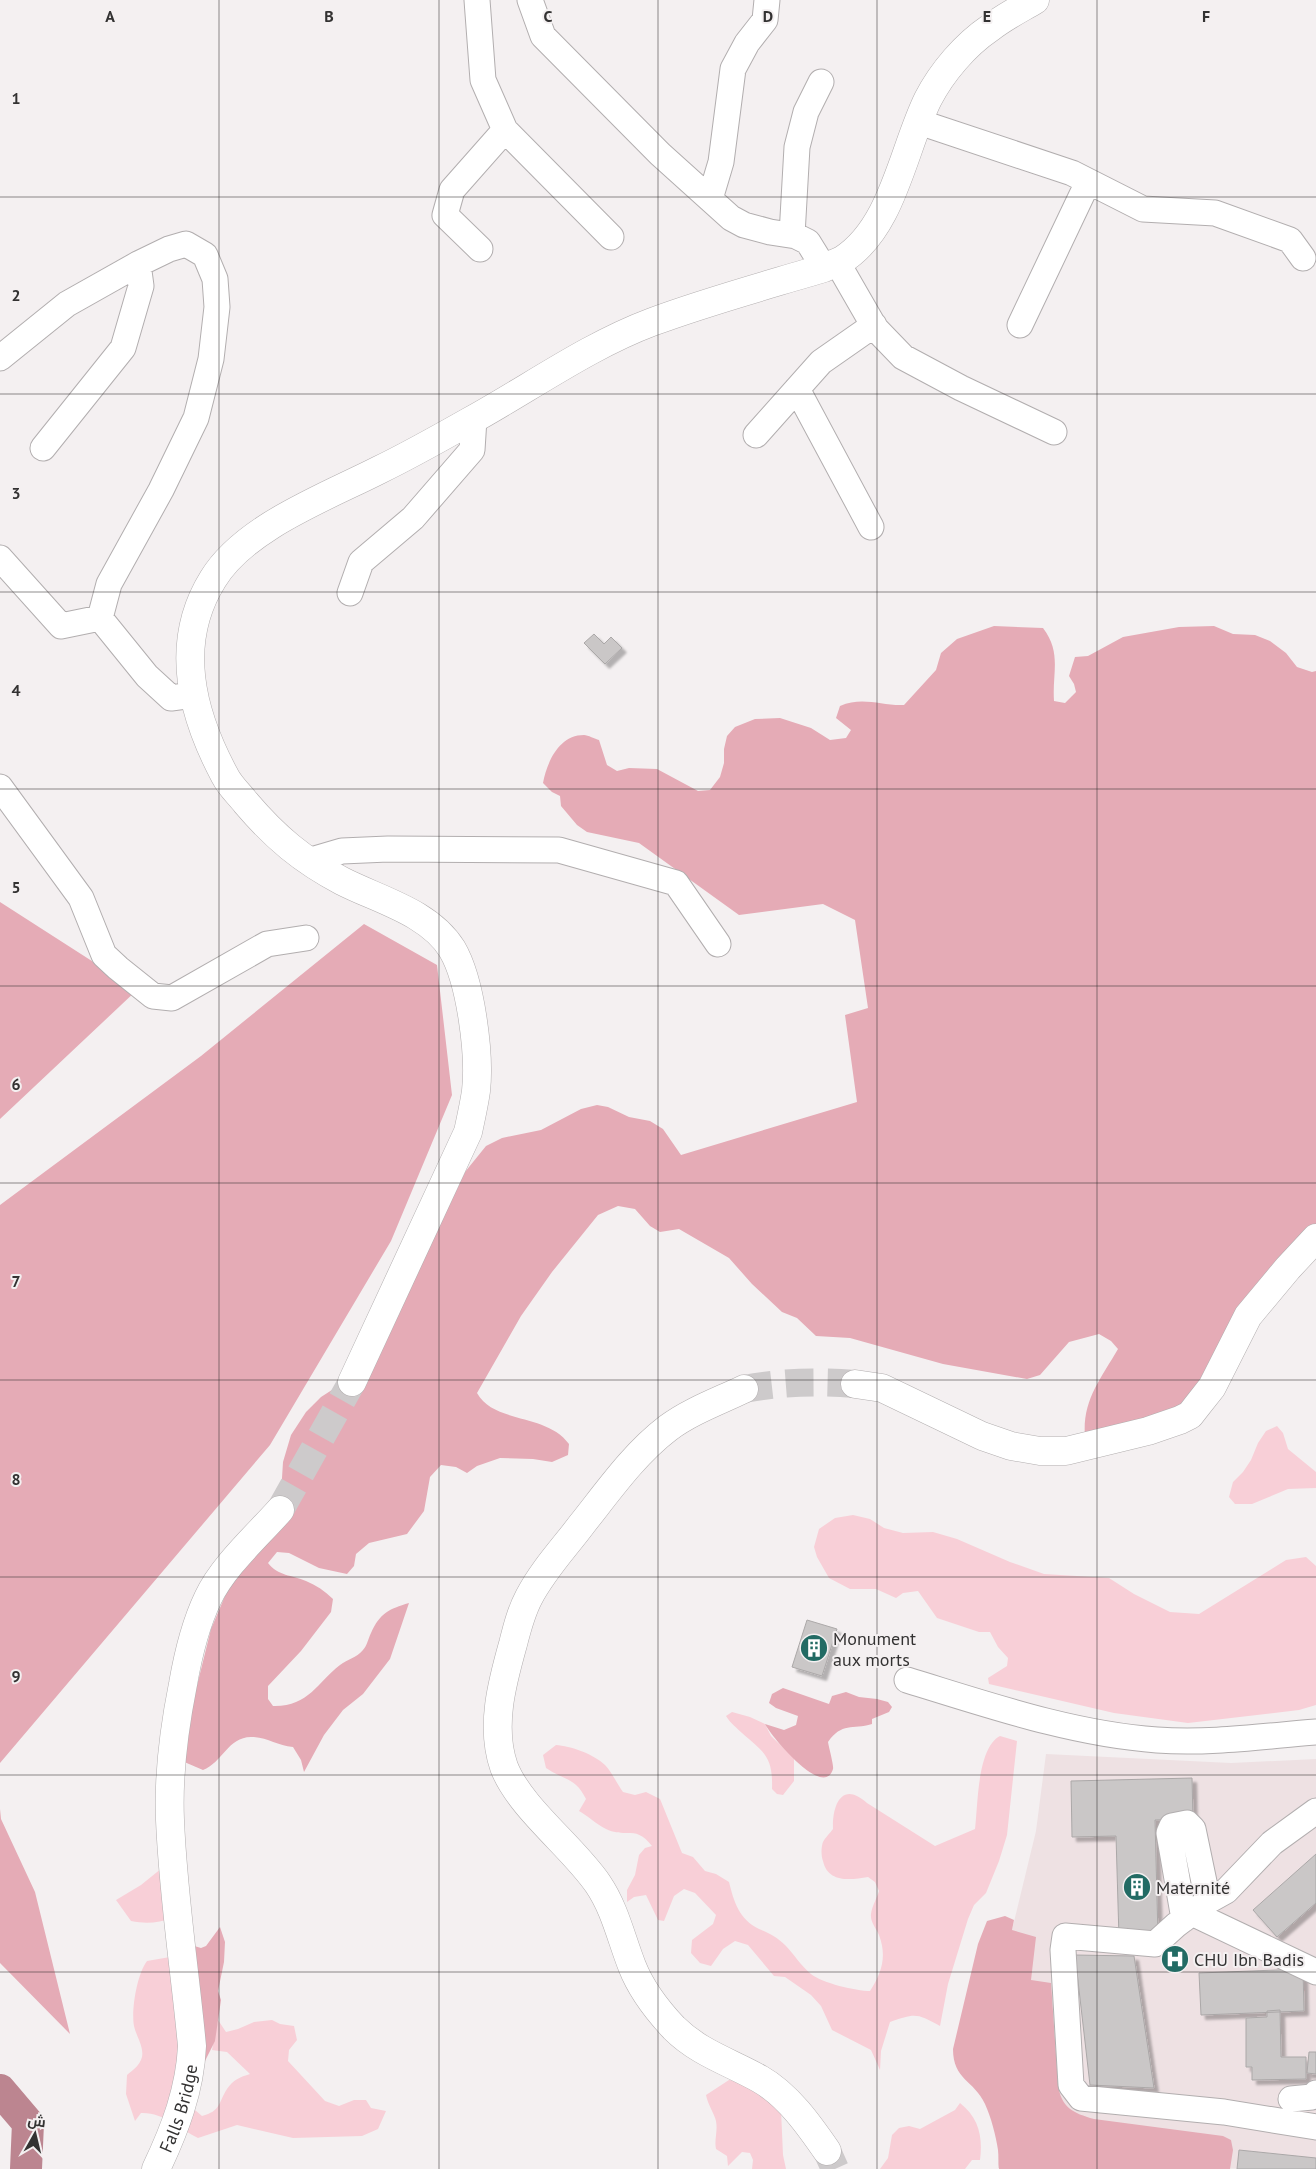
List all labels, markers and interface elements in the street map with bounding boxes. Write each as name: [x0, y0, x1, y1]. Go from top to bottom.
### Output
text: A: [105, 6, 115, 26]
text: B: [324, 6, 334, 26]
text: C: [544, 6, 553, 26]
text: D: [763, 6, 773, 26]
text: E: [983, 6, 991, 26]
text: F: [1202, 6, 1210, 26]
text: 1: [11, 88, 21, 108]
text: 2: [11, 285, 21, 305]
text: 3: [11, 483, 21, 503]
text: 4: [11, 680, 21, 700]
text: 5: [11, 877, 21, 897]
text: 6: [11, 1074, 21, 1094]
text: 7: [11, 1271, 21, 1291]
text: 8: [11, 1469, 21, 1489]
place label: Monument aux morts: [833, 1627, 916, 1671]
building icon: Monument aux morts: [799, 1633, 829, 1663]
text: 9: [11, 1666, 21, 1686]
building icon: Maternité: [1122, 1872, 1152, 1902]
place label: Maternité: [1156, 1876, 1230, 1899]
hospital icon: CHU Ibn Badis: [1160, 1944, 1190, 1974]
place label: CHU Ibn Badis: [1194, 1948, 1304, 1971]
street label: Falls Bridge: [154, 2063, 202, 2156]
north arrow: [10, 2109, 60, 2159]
text: ش: [27, 2111, 47, 2131]

